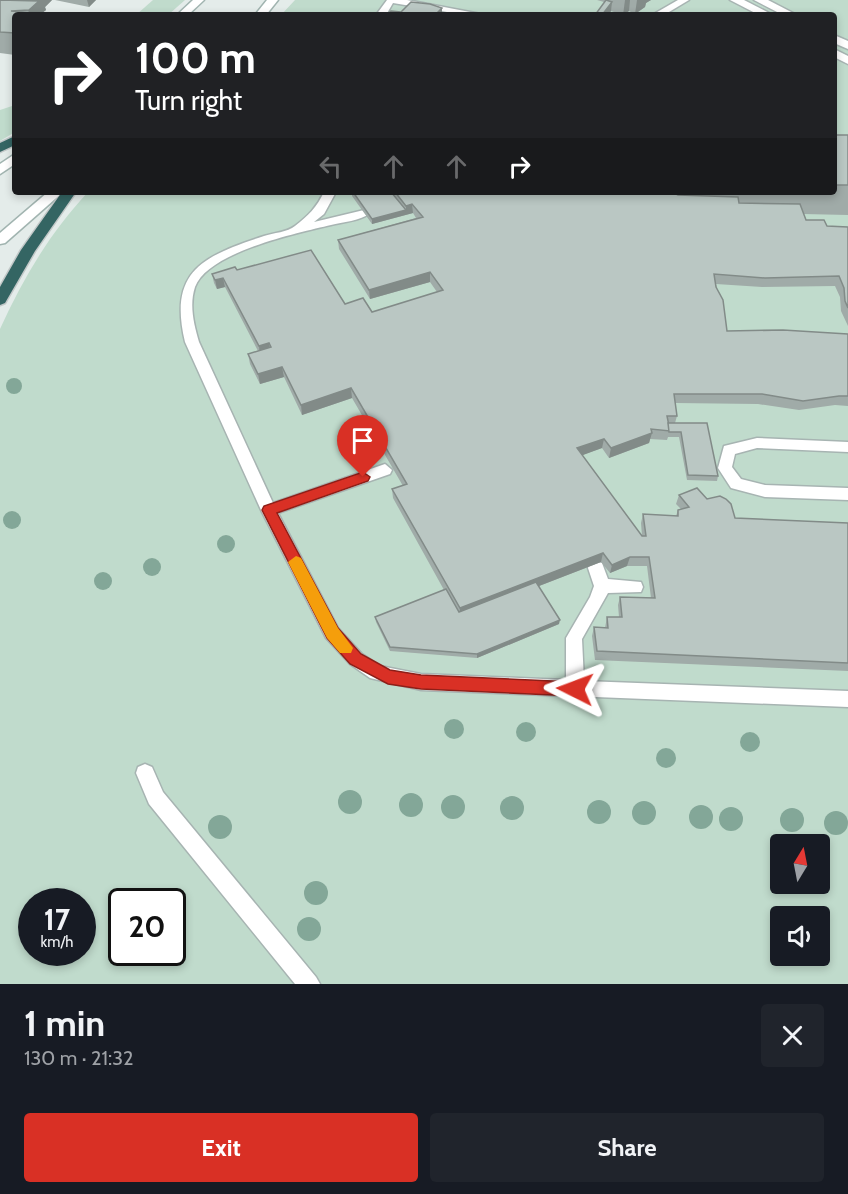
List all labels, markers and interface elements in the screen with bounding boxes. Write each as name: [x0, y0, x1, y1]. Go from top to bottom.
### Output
text: 100 m: [135, 32, 256, 84]
icon: right: [36, 36, 114, 114]
text: Turn right: [135, 84, 242, 117]
icon: left: [314, 150, 347, 183]
icon: ahead: [377, 150, 410, 183]
icon: ahead: [440, 150, 473, 183]
icon: right: [503, 150, 536, 183]
pin: [337, 415, 388, 477]
icon: arrive: [346, 424, 379, 457]
position arrow: [543, 657, 607, 721]
north arrow: [770, 834, 830, 894]
map controls: [770, 834, 830, 966]
speed limit sign: 20: [108, 888, 186, 966]
text: 17: [44, 901, 70, 938]
button: sound: [770, 906, 830, 966]
text: km/h: [41, 933, 73, 951]
text: 1 min: [24, 1001, 105, 1045]
button: close: [761, 1004, 824, 1067]
text: 130 m · 21:32: [24, 1046, 134, 1070]
button: Exit: [24, 1113, 418, 1182]
button: Share: [430, 1113, 824, 1182]

